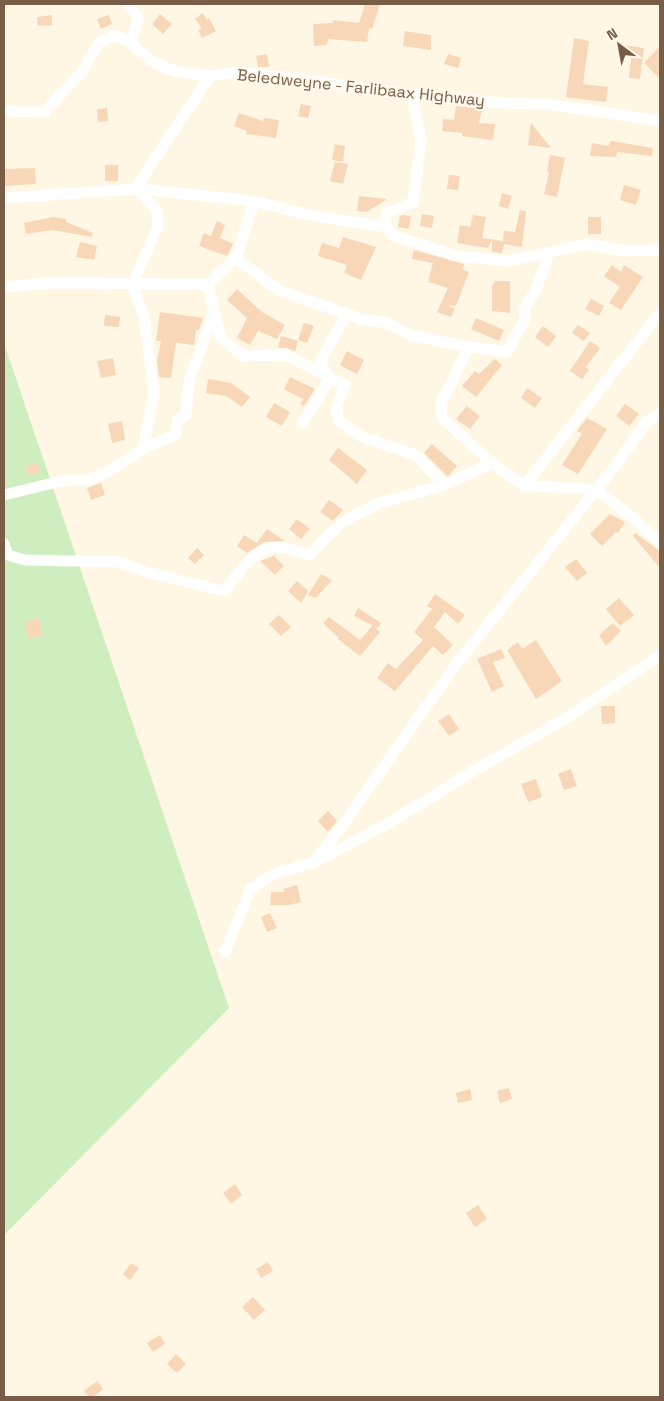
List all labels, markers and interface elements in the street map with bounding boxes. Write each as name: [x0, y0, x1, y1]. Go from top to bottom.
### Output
north arrow: [594, 20, 644, 70]
text: N: [603, 24, 621, 44]
street label: Beledweyne - Farlibaax Highway: [236, 64, 486, 111]

